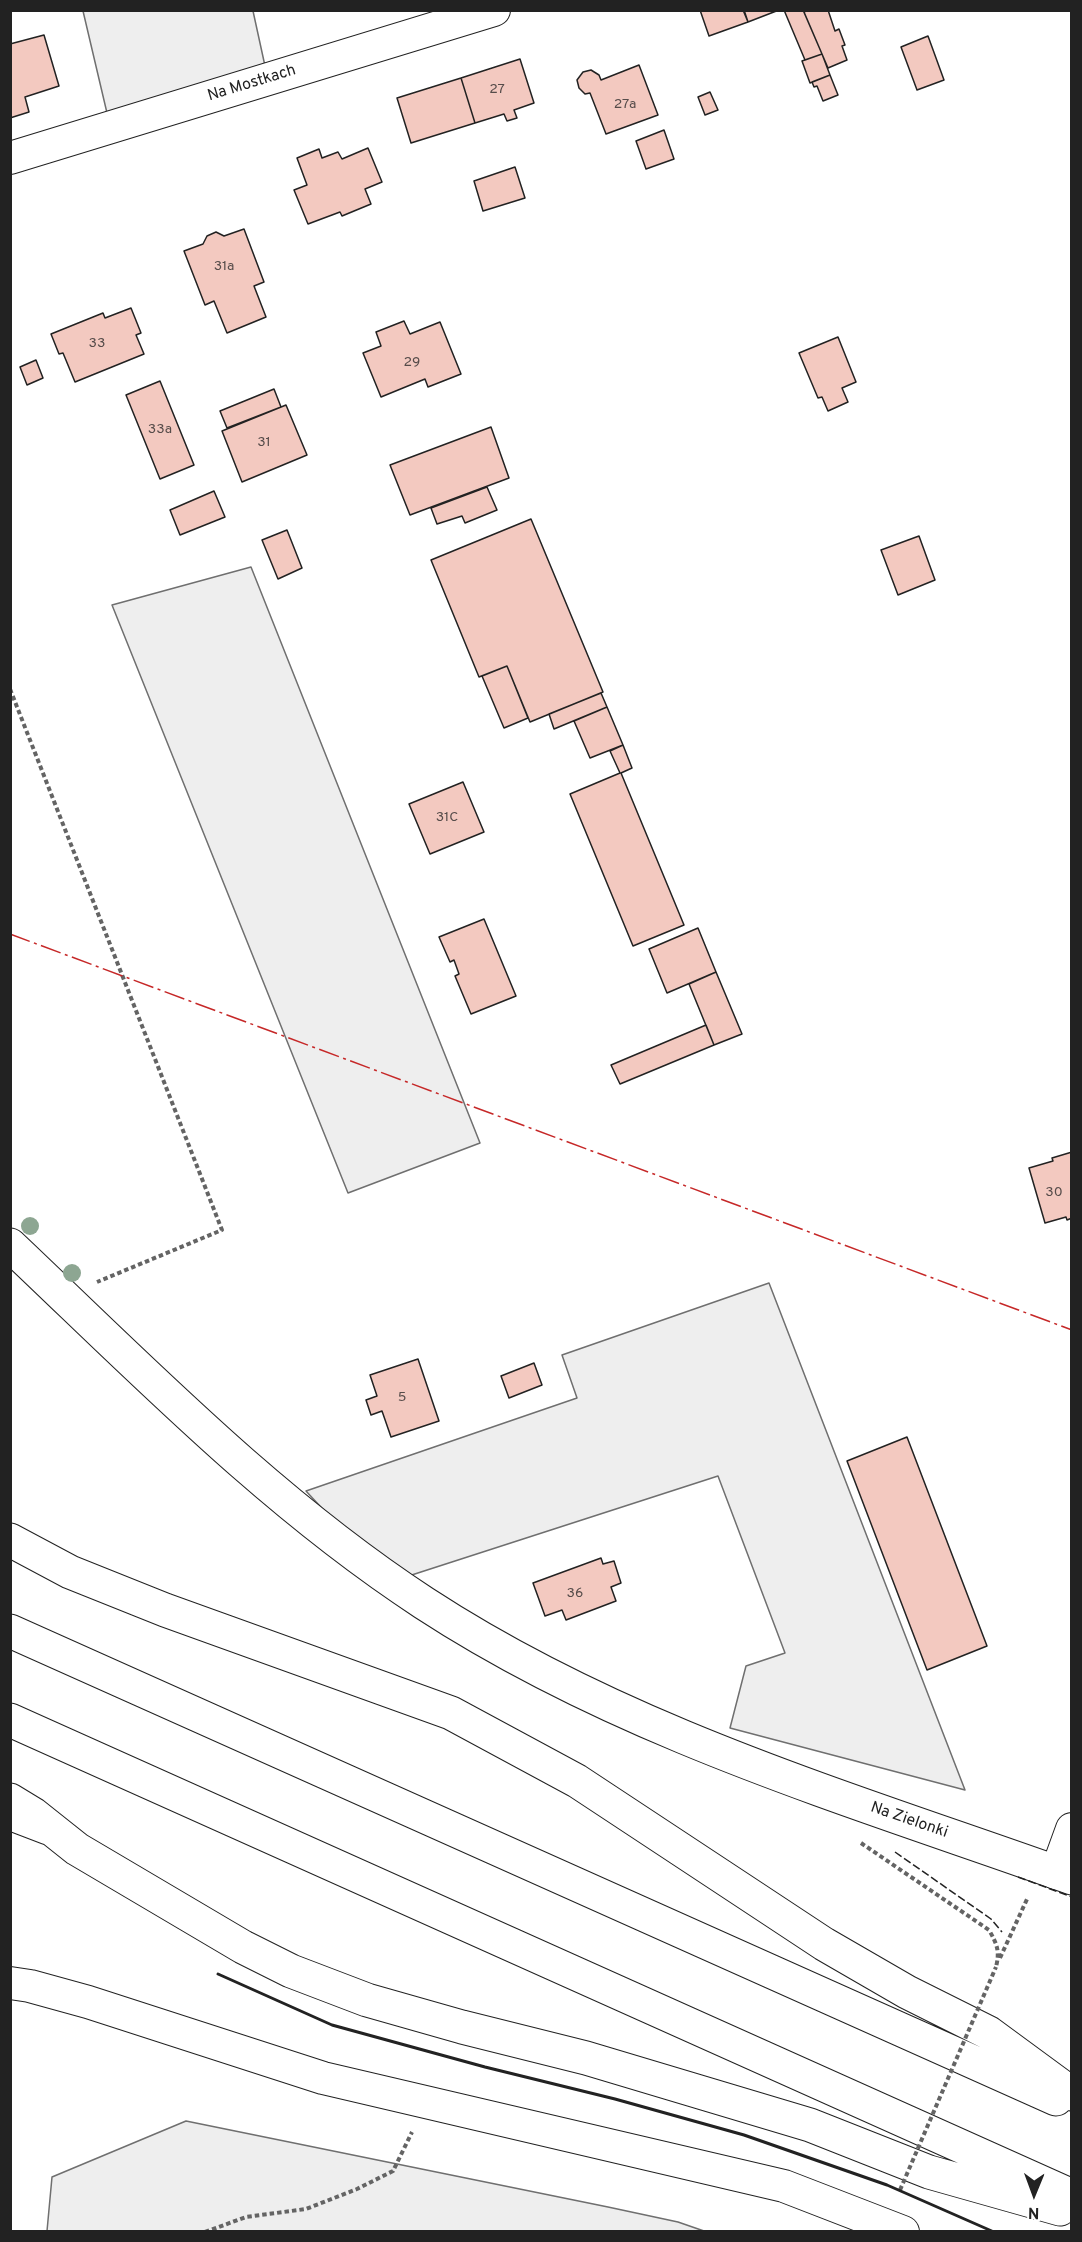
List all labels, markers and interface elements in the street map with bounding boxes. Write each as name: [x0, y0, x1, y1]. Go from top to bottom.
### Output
street label: Na Mostkach: [205, 61, 299, 107]
house number: 27: [489, 82, 505, 98]
house number: 27a: [614, 97, 636, 113]
house number: 31a: [214, 259, 234, 275]
house number: 33: [89, 336, 105, 352]
house number: 29: [404, 355, 420, 371]
house number: 33a: [148, 422, 172, 438]
house number: 31: [257, 435, 271, 451]
house number: 31C: [436, 810, 458, 826]
house number: 30: [1045, 1185, 1063, 1201]
house number: 5: [398, 1390, 406, 1406]
house number: 36: [567, 1586, 583, 1602]
street label: Na Zielonki: [868, 1799, 950, 1843]
north arrow: [1004, 2164, 1064, 2224]
text: N: [1028, 2202, 1040, 2222]

